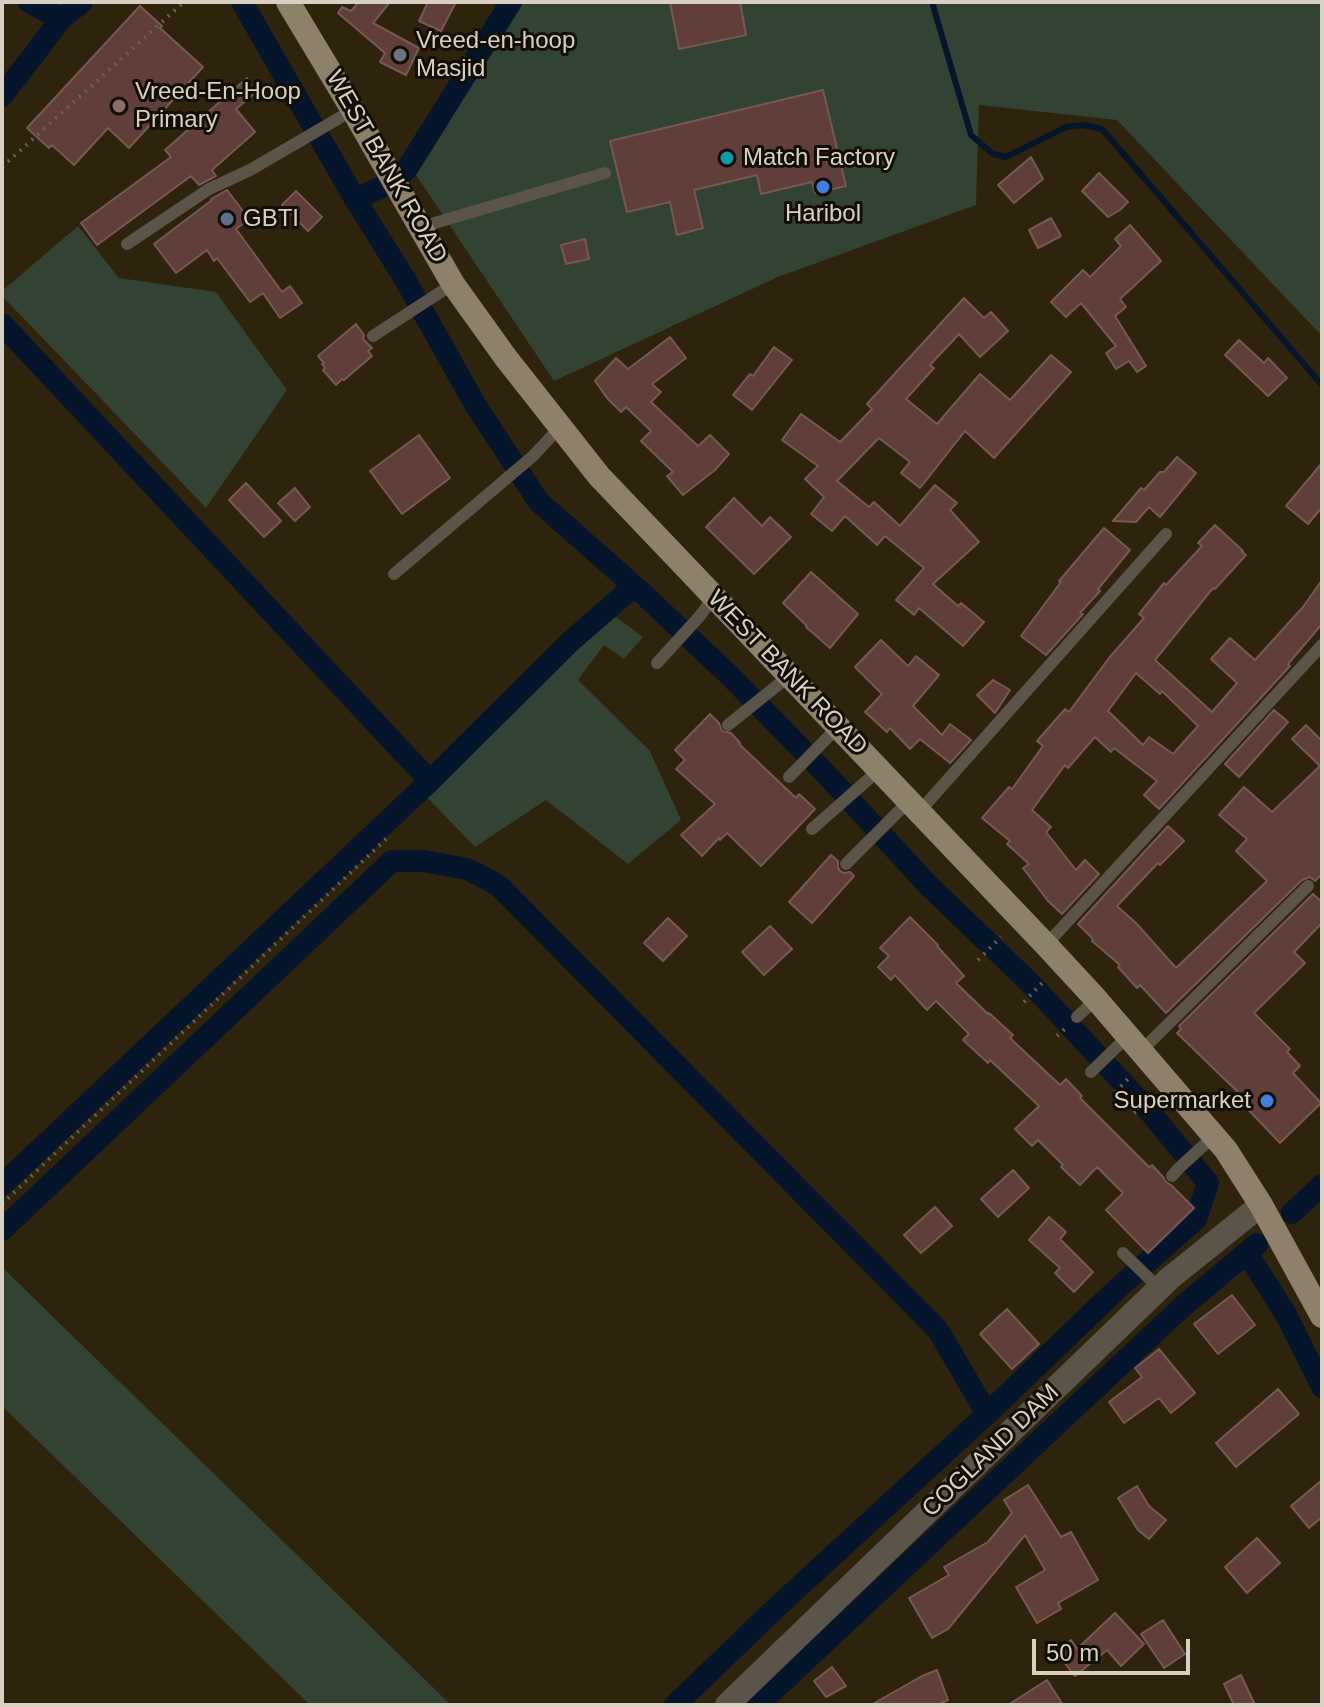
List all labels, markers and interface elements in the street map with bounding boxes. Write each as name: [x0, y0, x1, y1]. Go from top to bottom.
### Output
place label: Vreed-en-hoop Masjid: [416, 27, 575, 83]
marker: Vreed-en-hoop Masjid: [391, 46, 409, 64]
street label: WEST BANK ROAD: [319, 66, 453, 268]
place label: Vreed-En-Hoop Primary: [135, 78, 301, 134]
marker: Vreed-En-Hoop Primary: [110, 97, 128, 115]
place label: Match Factory: [743, 144, 895, 172]
marker: Match Factory: [718, 149, 736, 167]
marker: Haribol: [814, 178, 832, 196]
place label: Haribol: [785, 200, 861, 228]
place label: GBTI: [243, 205, 299, 233]
marker: GBTI: [218, 210, 236, 228]
street label: WEST BANK ROAD: [701, 585, 873, 761]
place label: Supermarket: [1114, 1087, 1251, 1115]
marker: Supermarket: [1258, 1092, 1276, 1110]
street label: COGLAND DAM: [917, 1379, 1065, 1523]
scale bar: [1036, 1623, 1194, 1673]
text: 50 m: [1046, 1639, 1099, 1666]

